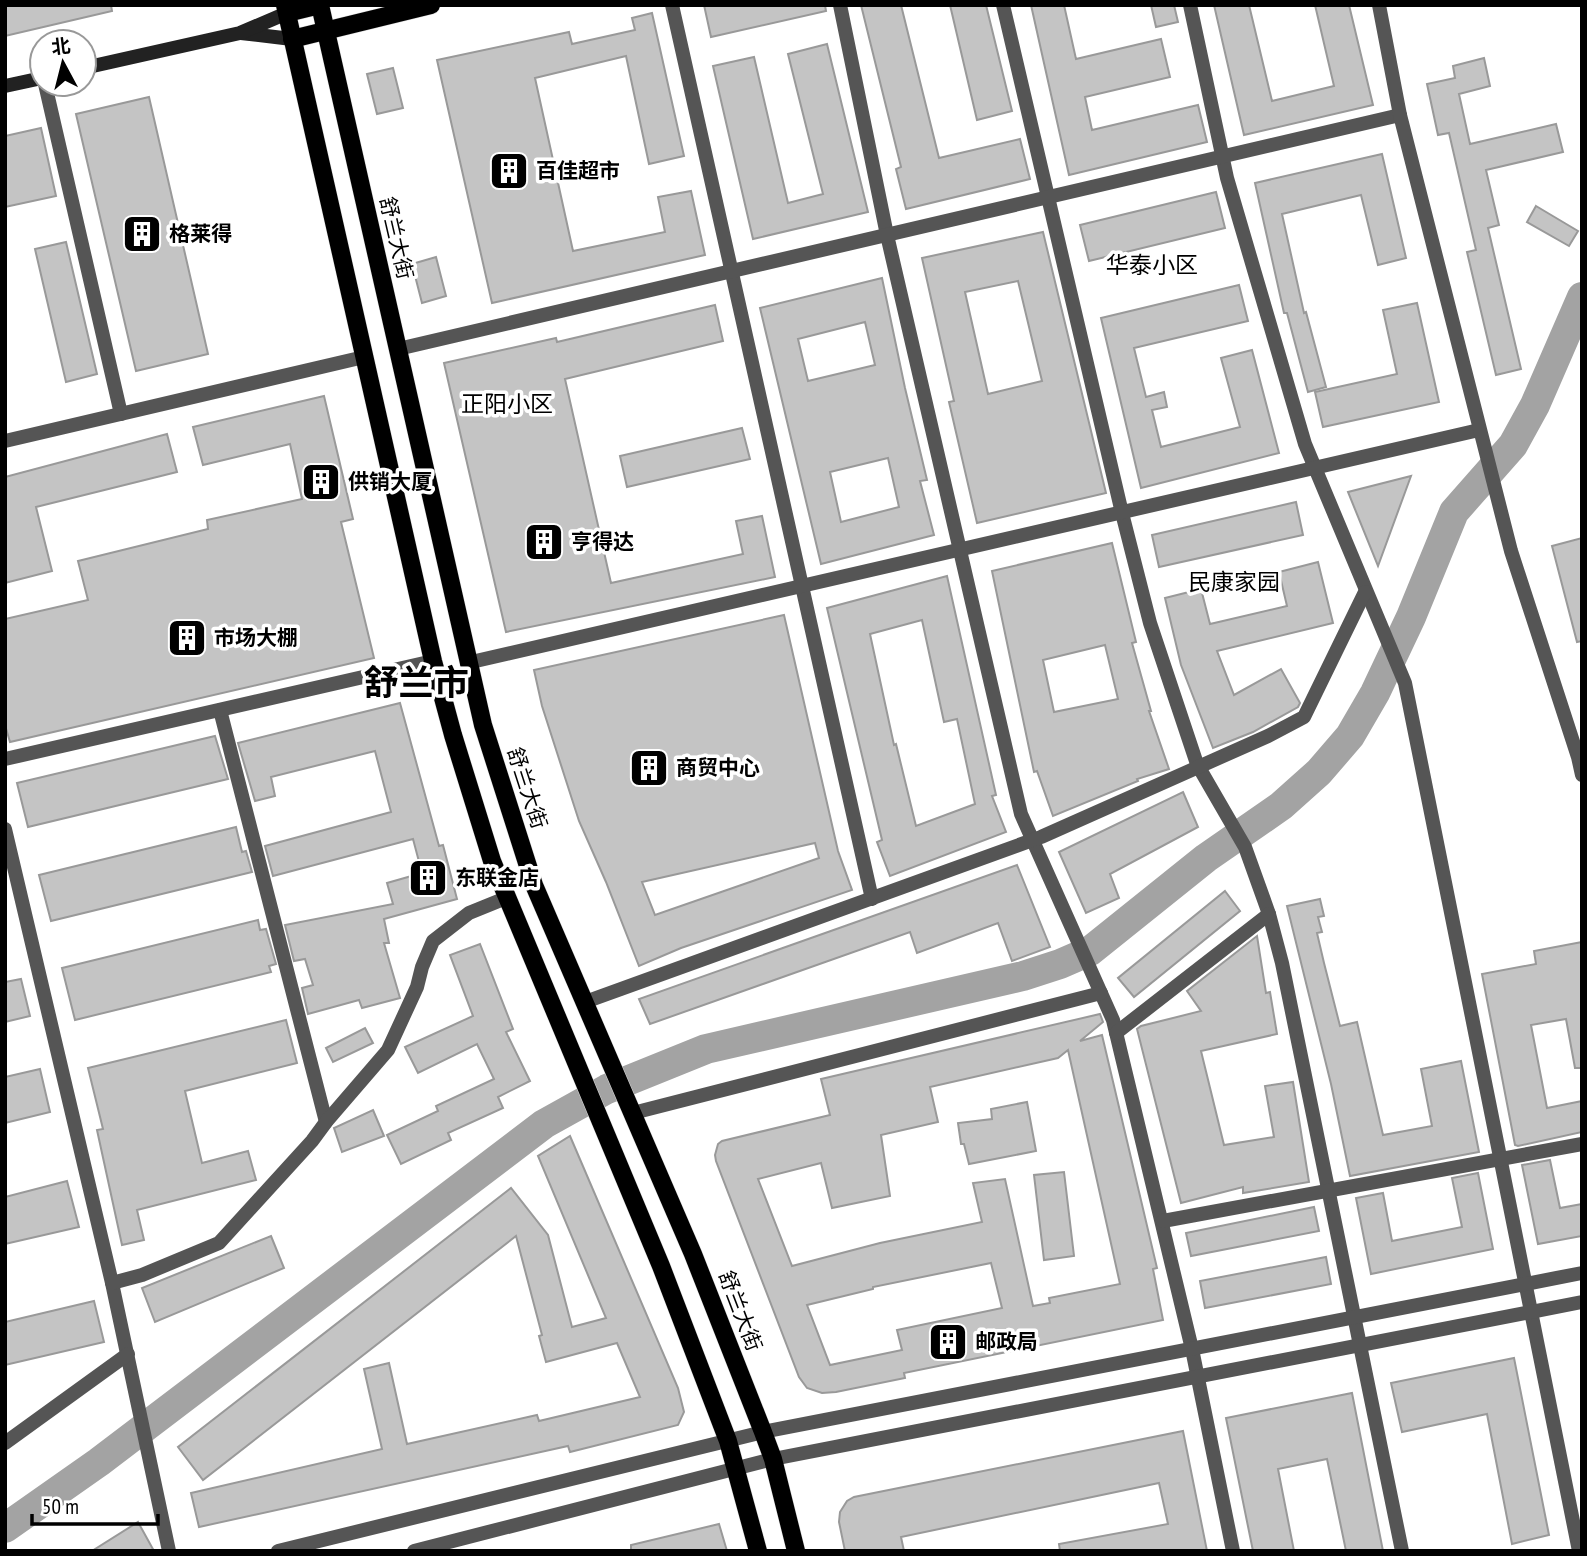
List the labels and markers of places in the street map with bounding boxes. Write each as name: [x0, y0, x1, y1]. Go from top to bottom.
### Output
building icon: 百佳超市: [488, 150, 530, 192]
place label: 百佳超市: [536, 157, 620, 184]
building icon: 格莱得: [121, 213, 163, 255]
place label: 格莱得: [169, 220, 232, 247]
building icon: 供销大厦: [300, 461, 342, 503]
place label: 供销大厦: [348, 468, 432, 495]
building icon: 亨得达: [523, 521, 565, 563]
place label: 亨得达: [571, 528, 634, 555]
building icon: 市场大棚: [166, 617, 208, 659]
place label: 市场大棚: [214, 624, 298, 651]
building icon: 商贸中心: [628, 747, 670, 789]
place label: 商贸中心: [676, 754, 760, 781]
building icon: 东联金店: [407, 857, 449, 899]
place label: 东联金店: [455, 864, 539, 891]
building icon: 邮政局: [927, 1321, 969, 1363]
place label: 邮政局: [975, 1328, 1038, 1355]

